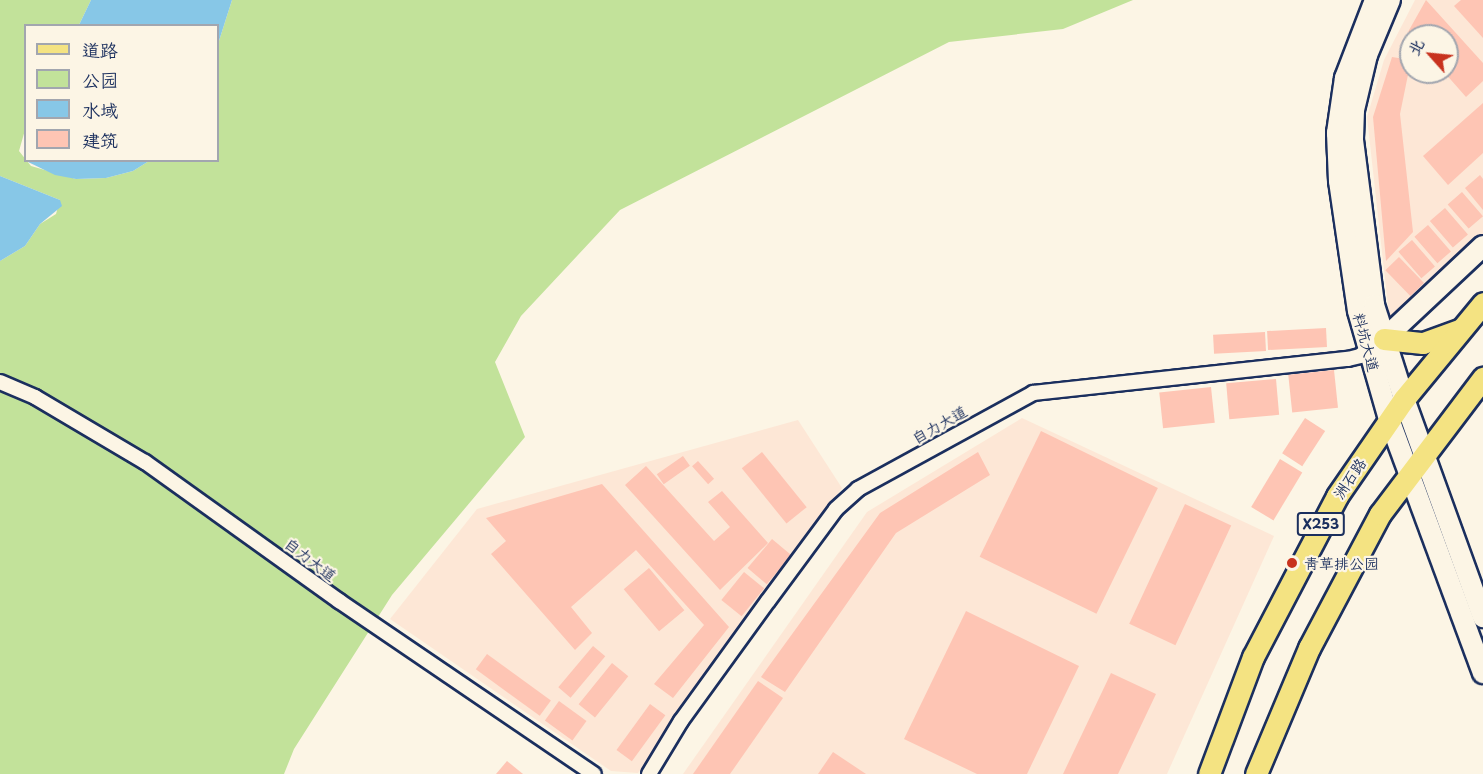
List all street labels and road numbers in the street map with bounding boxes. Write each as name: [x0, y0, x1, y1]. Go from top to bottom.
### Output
street label: 料坑大道: [1351, 311, 1383, 373]
street label: 自力大道: [909, 401, 969, 447]
street label: 洲石路: [1329, 454, 1369, 502]
road number: X253: [1296, 513, 1346, 535]
street label: 自力大道: [282, 534, 340, 584]

